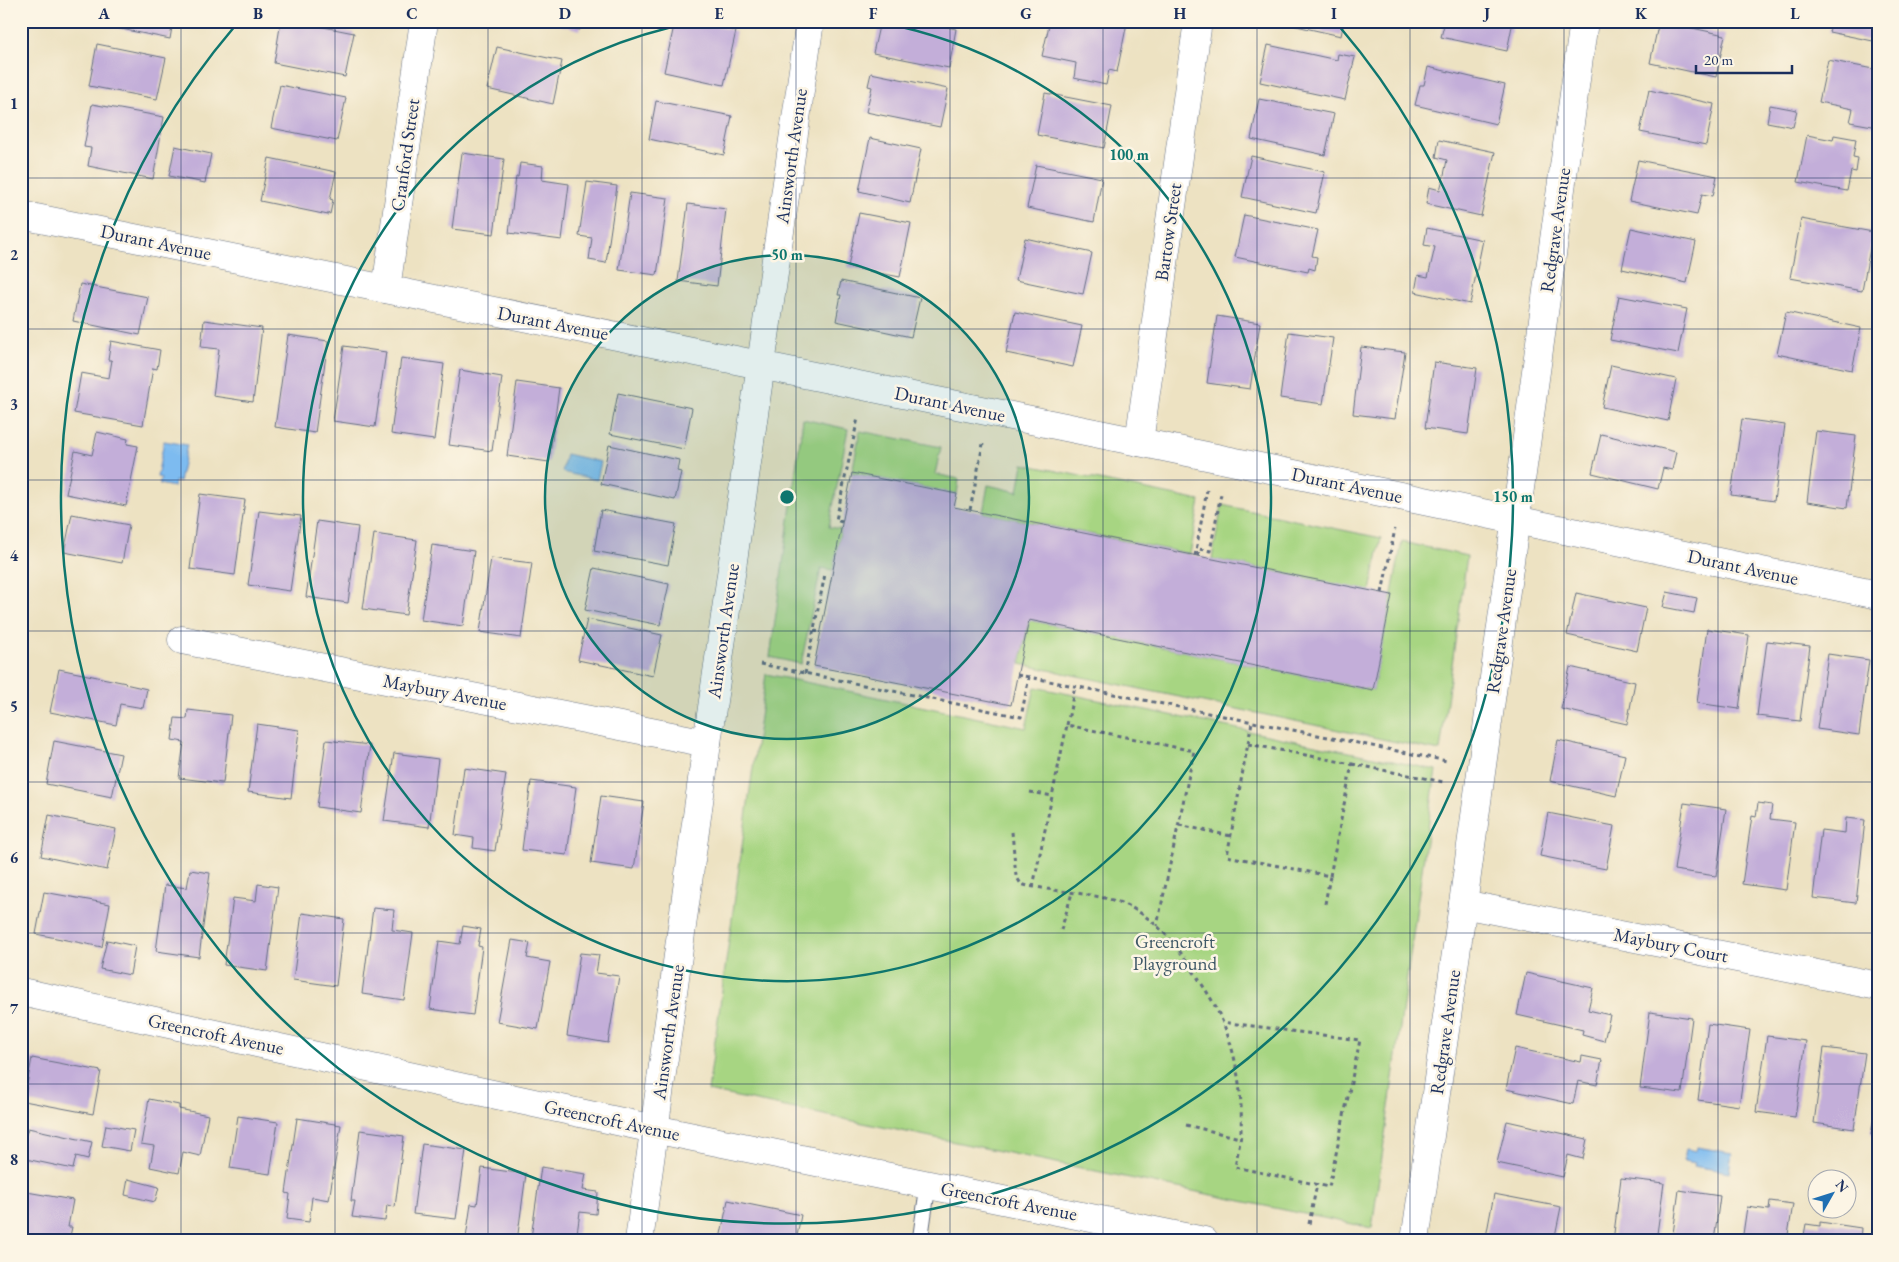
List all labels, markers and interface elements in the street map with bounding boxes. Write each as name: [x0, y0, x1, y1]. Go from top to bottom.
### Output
text: A: [97, 3, 110, 24]
text: B: [253, 3, 263, 24]
text: C: [406, 3, 418, 24]
text: D: [559, 3, 571, 24]
text: E: [714, 3, 724, 24]
text: F: [869, 3, 878, 24]
text: G: [1020, 3, 1032, 24]
text: H: [1174, 3, 1187, 24]
text: I: [1331, 3, 1337, 24]
text: J: [1482, 3, 1490, 24]
text: K: [1635, 3, 1648, 24]
text: L: [1790, 3, 1800, 24]
scale bar: [1696, 42, 1793, 74]
text: 20 m: [1704, 50, 1733, 69]
street label: Ainsworth Avenue: [769, 87, 813, 226]
text: 1: [10, 93, 18, 114]
street label: Cranford Street: [385, 97, 425, 213]
text: 100 m: [1109, 145, 1149, 164]
street label: Redgrave Avenue: [1534, 166, 1576, 294]
street label: Bartow Street: [1149, 181, 1187, 283]
street label: Durant Avenue: [98, 218, 214, 266]
text: 2: [10, 244, 19, 265]
text: 50 m: [771, 245, 803, 264]
street label: Durant Avenue: [495, 300, 611, 346]
street label: Durant Avenue: [892, 380, 1008, 428]
text: 3: [10, 394, 18, 415]
street label: Durant Avenue: [1289, 461, 1405, 509]
text: 150 m: [1493, 487, 1533, 506]
centre of rings: [778, 488, 796, 506]
street label: Durant Avenue: [1685, 543, 1801, 591]
text: 4: [10, 545, 19, 566]
street label: Ainsworth Avenue: [701, 562, 745, 701]
street label: Redgrave Avenue: [1480, 567, 1522, 695]
street label: Maybury Avenue: [381, 668, 509, 716]
text: 5: [10, 696, 18, 717]
text: 6: [10, 847, 19, 868]
street label: Maybury Court: [1612, 922, 1730, 968]
park label: Greencroft Playground: [1133, 929, 1218, 976]
street label: Ainsworth Avenue: [646, 963, 690, 1102]
street label: Redgrave Avenue: [1424, 968, 1466, 1096]
text: 7: [10, 998, 19, 1019]
street label: Greencroft Avenue: [146, 1007, 286, 1061]
street label: Greencroft Avenue: [542, 1093, 682, 1147]
text: 8: [10, 1149, 18, 1170]
north arrow: [1806, 1170, 1856, 1220]
street label: Greencroft Avenue: [939, 1176, 1079, 1226]
text: N: [1832, 1176, 1853, 1196]

